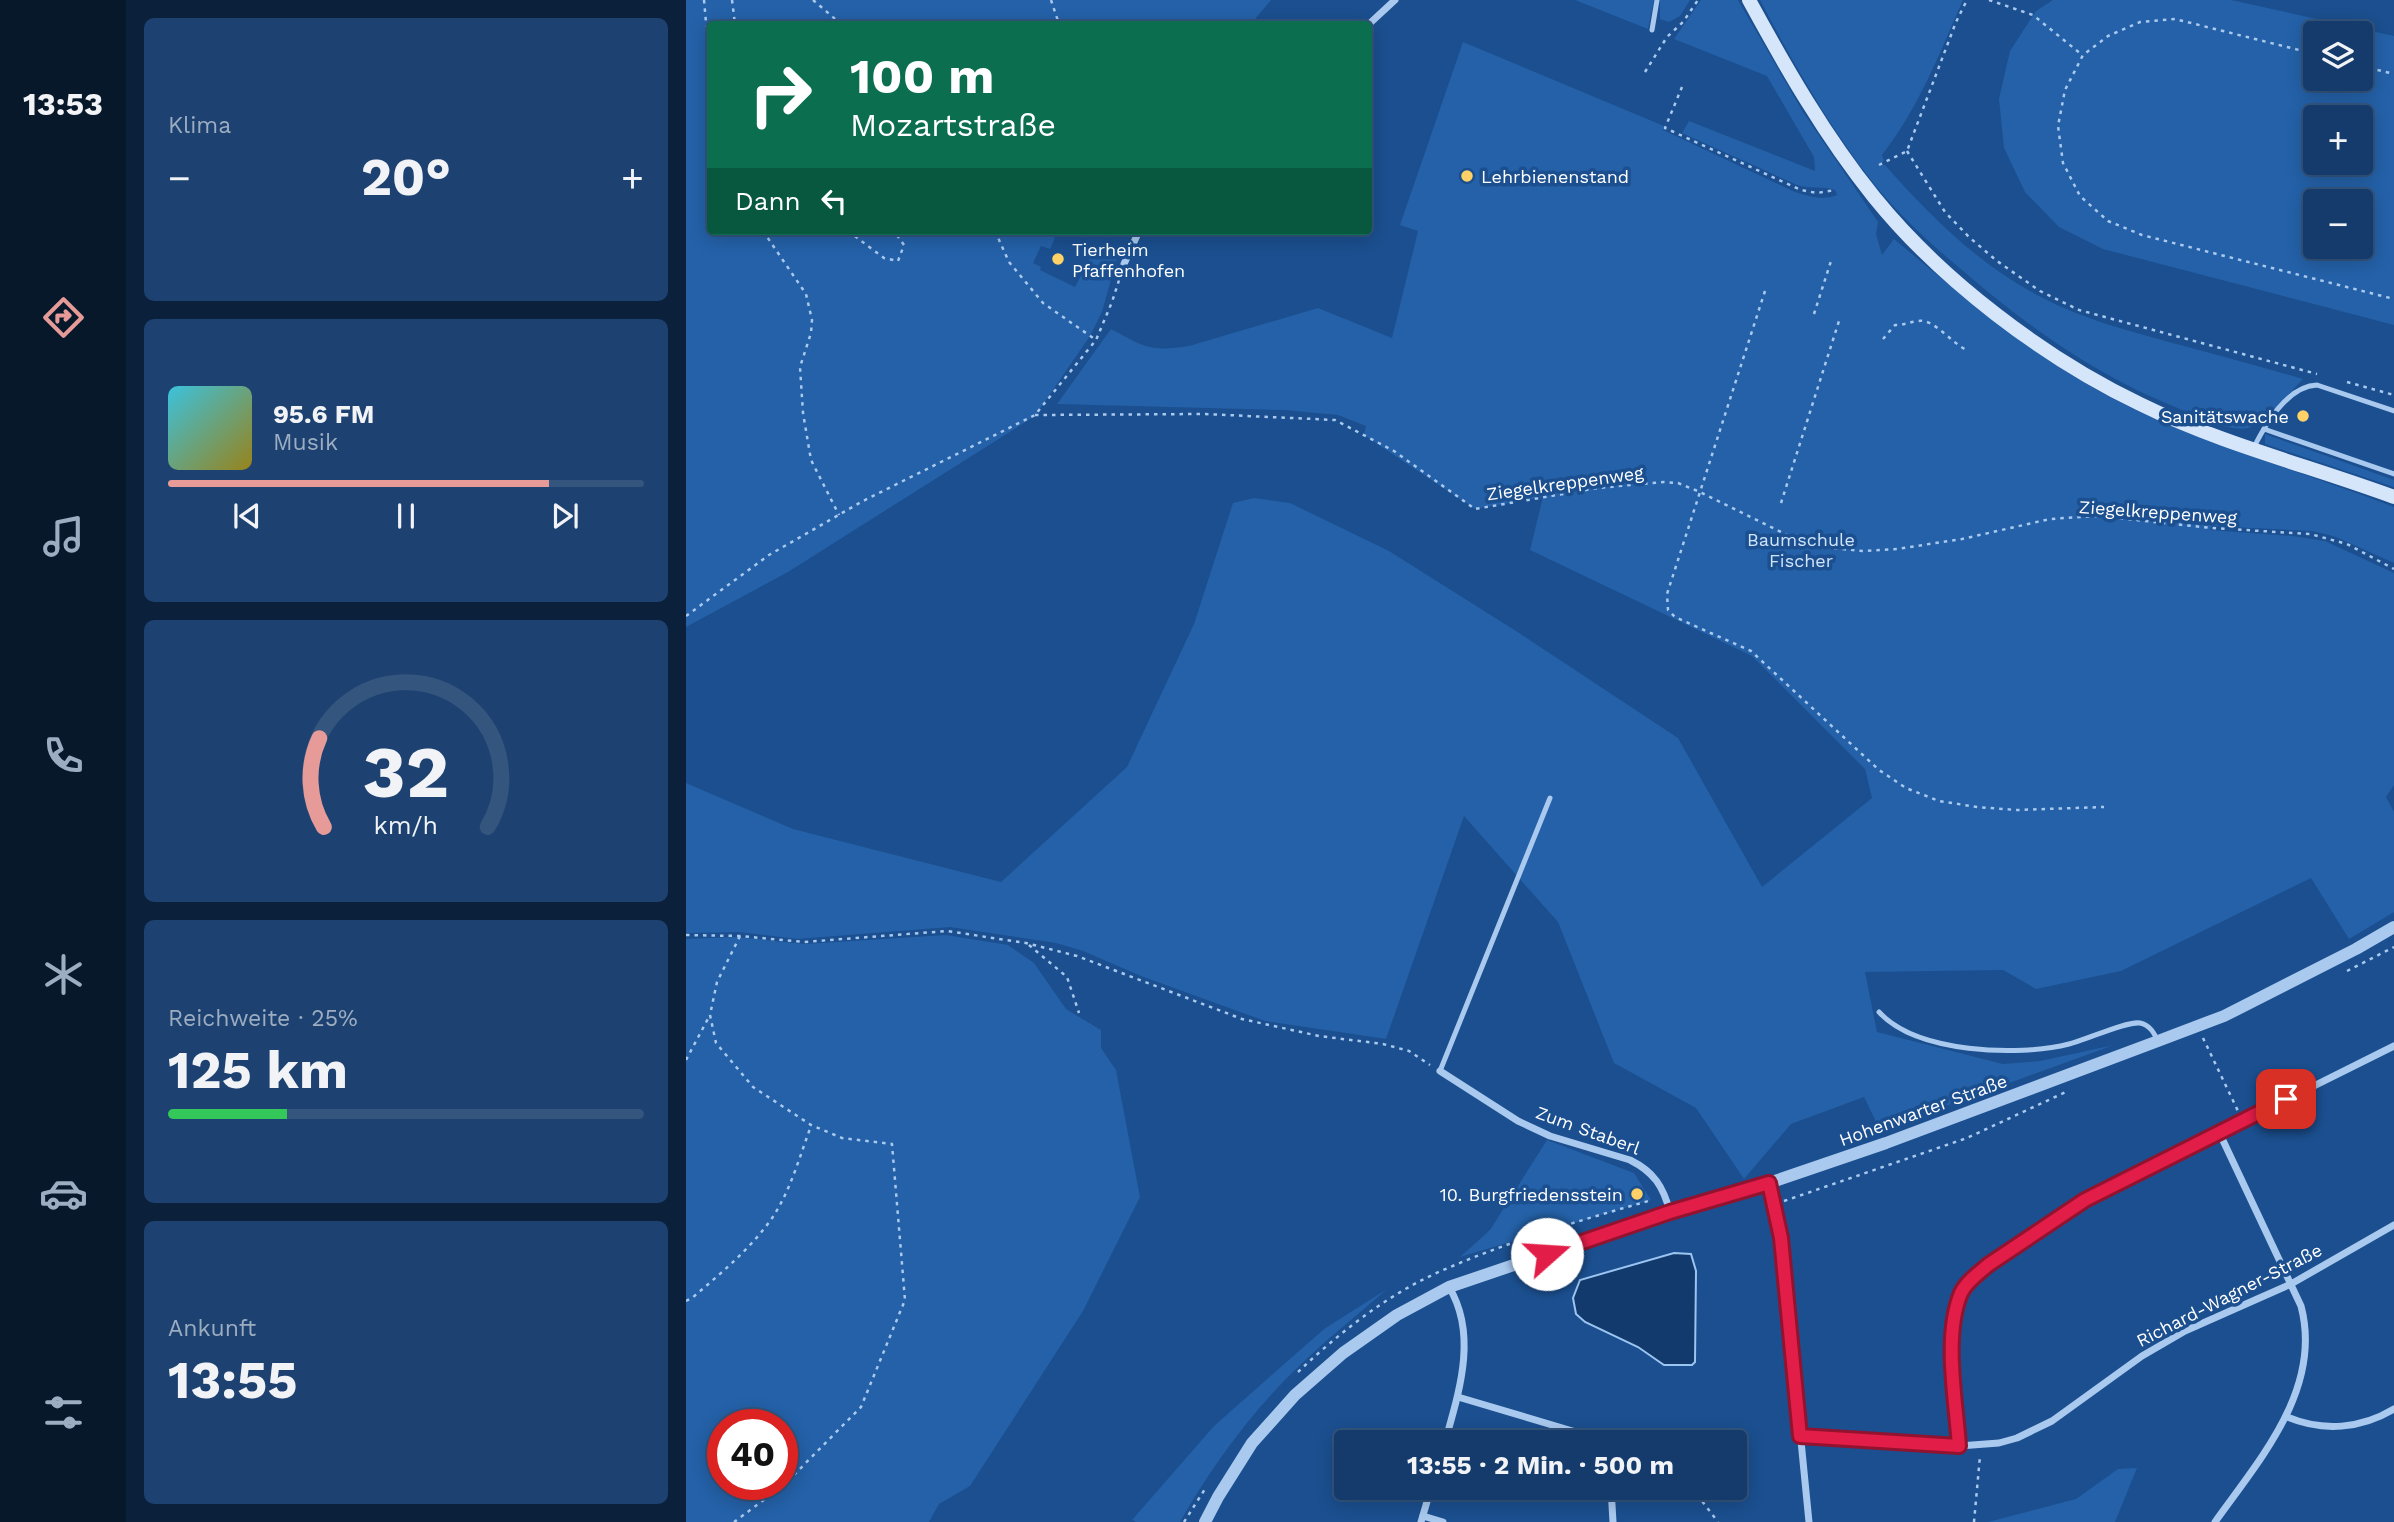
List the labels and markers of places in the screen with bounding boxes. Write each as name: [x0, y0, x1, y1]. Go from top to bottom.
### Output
place label: Lehrbienenstand: [1481, 166, 1629, 187]
marker: Lehrbienenstand: [1459, 168, 1475, 184]
place label: Tierheim Pfaffenhofen: [1072, 239, 1185, 281]
marker: Tierheim Pfaffenhofen: [1050, 251, 1066, 267]
place label: Sanitätswache: [2161, 406, 2289, 427]
marker: Sanitätswache: [2295, 408, 2311, 424]
pin: [2256, 1069, 2316, 1129]
place label: 10. Burgfriedensstein: [1440, 1184, 1623, 1205]
marker: 10. Burgfriedensstein: [1629, 1186, 1645, 1202]

